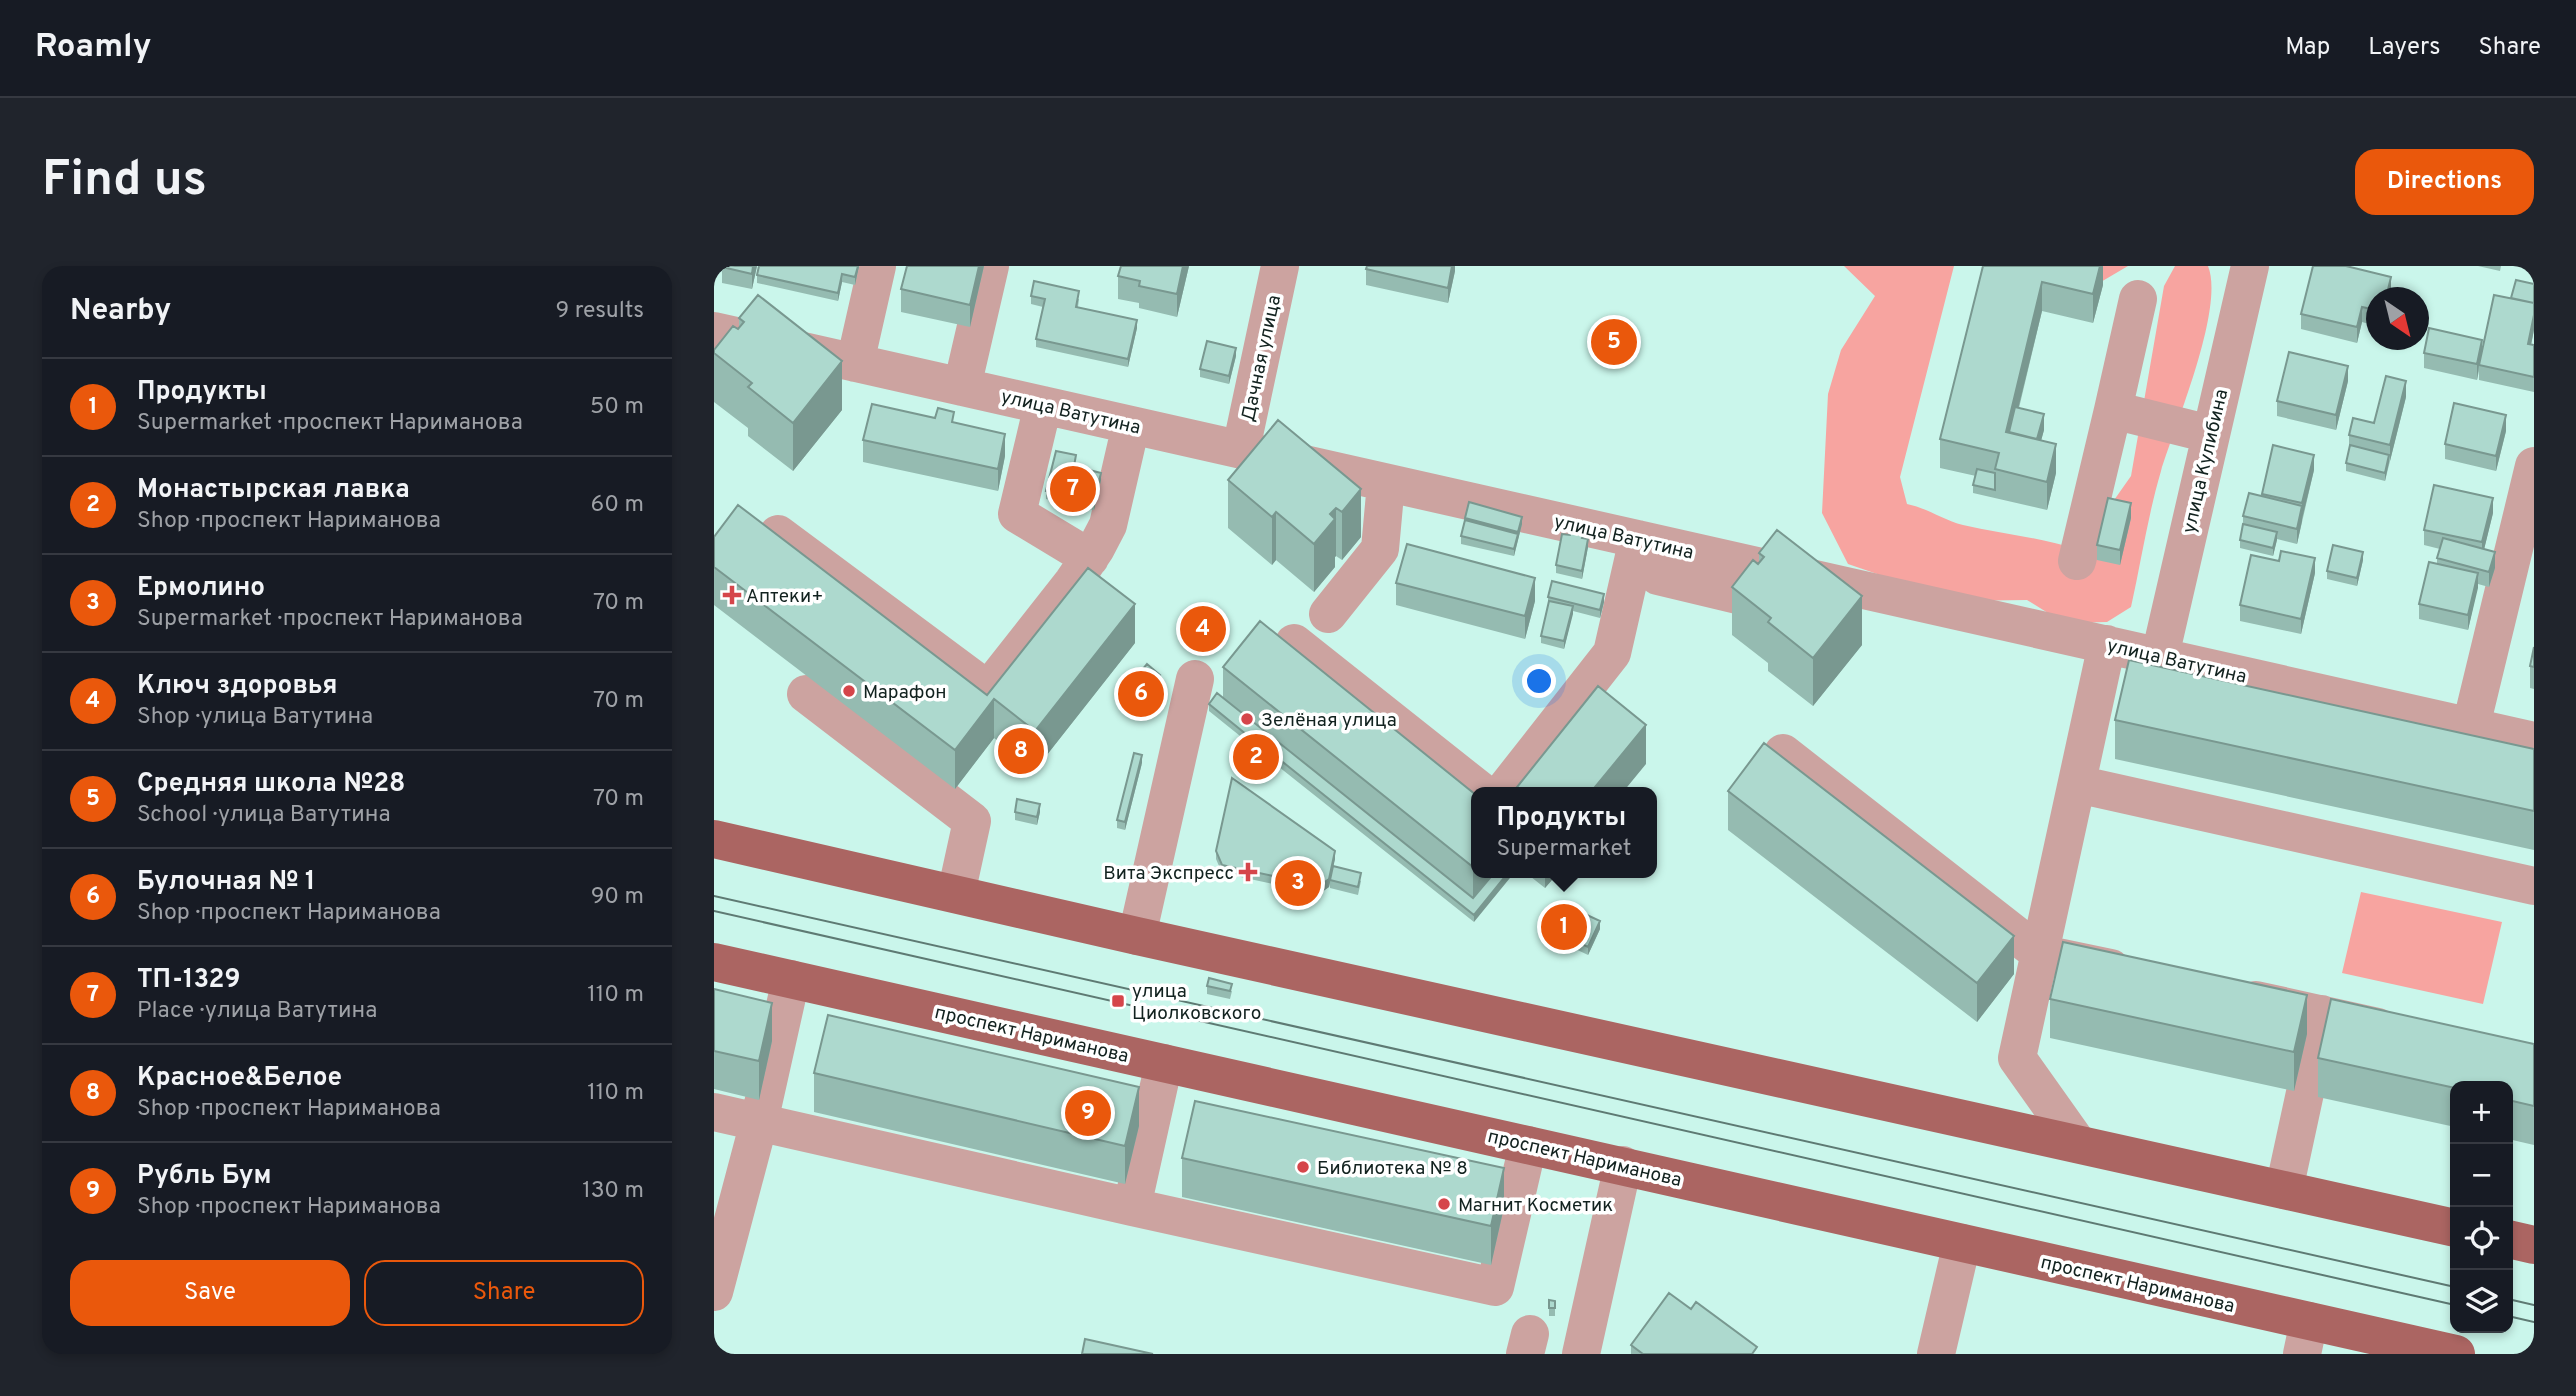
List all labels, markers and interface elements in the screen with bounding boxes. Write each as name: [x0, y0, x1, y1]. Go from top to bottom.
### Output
text: Roamly: [35, 27, 151, 69]
text: Map: [2285, 33, 2330, 63]
text: Layers: [2368, 33, 2440, 63]
text: Share: [2478, 33, 2541, 63]
button: Directions: [2355, 149, 2534, 215]
text: Find us: [42, 151, 207, 213]
north arrow: [2366, 287, 2429, 350]
text: Nearby: [70, 293, 171, 330]
street label: Дачная улица: [1237, 293, 1287, 424]
text: 9 results: [556, 297, 644, 326]
pin: 5: [1591, 316, 1637, 368]
text: Продукты: [137, 376, 267, 409]
street label: улица Ватутина: [998, 385, 1143, 441]
street label: улица Кулибина: [2178, 387, 2234, 536]
text: 1: [88, 393, 98, 422]
text: 50 m: [590, 393, 644, 422]
text: Supermarket · проспект Нариманова: [137, 409, 523, 438]
pin: 7: [1050, 463, 1096, 515]
text: Монастырская лавка: [137, 474, 410, 507]
text: 2: [86, 491, 100, 520]
text: 60 m: [591, 491, 644, 520]
text: Shop · проспект Нариманова: [137, 507, 441, 536]
street label: улица Ватутина: [1551, 510, 1696, 566]
text: Ермолино: [137, 572, 265, 605]
place label: Аптеки+: [746, 585, 823, 609]
marker: Аптеки+: [724, 587, 740, 603]
text: 3: [86, 589, 100, 618]
text: 70 m: [593, 589, 644, 618]
pin: 4: [1180, 603, 1226, 655]
text: Supermarket · проспект Нариманова: [137, 605, 523, 634]
street label: улица Ватутина: [2104, 634, 2249, 690]
your location: [1522, 664, 1556, 698]
pin: 6: [1118, 668, 1164, 720]
text: Ключ здоровья: [137, 670, 337, 703]
place label: Марафон: [863, 681, 947, 705]
marker: Марафон: [841, 683, 857, 699]
text: 4: [86, 687, 100, 716]
text: 70 m: [593, 687, 644, 716]
text: Shop · улица Ватутина: [137, 703, 373, 732]
place label: Зелёная улица: [1261, 709, 1397, 733]
marker: Зелёная улица: [1239, 711, 1255, 727]
pin: 8: [998, 725, 1044, 777]
pin: 2: [1233, 731, 1279, 783]
text: Средняя школа №28: [137, 768, 405, 801]
text: 5: [86, 785, 100, 814]
text: 70 m: [593, 785, 644, 814]
popup: [1471, 787, 1657, 878]
text: School · улица Ватутина: [137, 801, 391, 830]
text: Продукты: [1497, 802, 1626, 835]
text: Supermarket: [1497, 835, 1631, 864]
pin: 3: [1275, 857, 1321, 909]
place label: Вита Экспресс: [1103, 862, 1234, 886]
marker: Вита Экспресс: [1240, 864, 1256, 880]
text: Булочная № 1: [137, 866, 315, 899]
text: 6: [86, 883, 100, 912]
text: 90 m: [591, 883, 644, 912]
text: Shop · проспект Нариманова: [137, 899, 441, 928]
pin: 1: [1541, 901, 1587, 953]
text: ТП-1329: [137, 964, 240, 997]
place label: улица Циолковского: [1132, 980, 1261, 1026]
text: 7: [87, 981, 99, 1010]
text: 110 m: [587, 981, 644, 1010]
marker: улица Циолковского: [1110, 993, 1126, 1009]
text: Place · улица Ватутина: [137, 997, 377, 1026]
street label: проспект Нариманова: [932, 1001, 1131, 1069]
text: Красное&Белое: [137, 1062, 342, 1095]
text: 8: [86, 1079, 100, 1108]
text: 110 m: [587, 1079, 644, 1108]
map controls: [2450, 1081, 2513, 1333]
button: +: [2450, 1081, 2513, 1144]
pin: 9: [1065, 1087, 1111, 1139]
text: Shop · проспект Нариманова: [137, 1095, 441, 1124]
street label: проспект Нариманова: [1485, 1125, 1684, 1193]
button: −: [2450, 1144, 2513, 1207]
place label: Библиотека № 8: [1317, 1157, 1468, 1181]
marker: Библиотека № 8: [1295, 1159, 1311, 1175]
text: Рубль Бум: [137, 1160, 272, 1193]
text: 9: [86, 1177, 100, 1206]
text: 130 m: [582, 1177, 644, 1206]
text: Shop · проспект Нариманова: [137, 1193, 441, 1222]
place label: Магнит Косметик: [1458, 1194, 1613, 1218]
marker: Магнит Косметик: [1436, 1196, 1452, 1212]
button: locate: [2450, 1207, 2513, 1270]
street label: проспект Нариманова: [2038, 1251, 2237, 1319]
button: Save: [70, 1260, 350, 1326]
button: Share: [364, 1260, 644, 1326]
button: layers: [2450, 1270, 2513, 1333]

